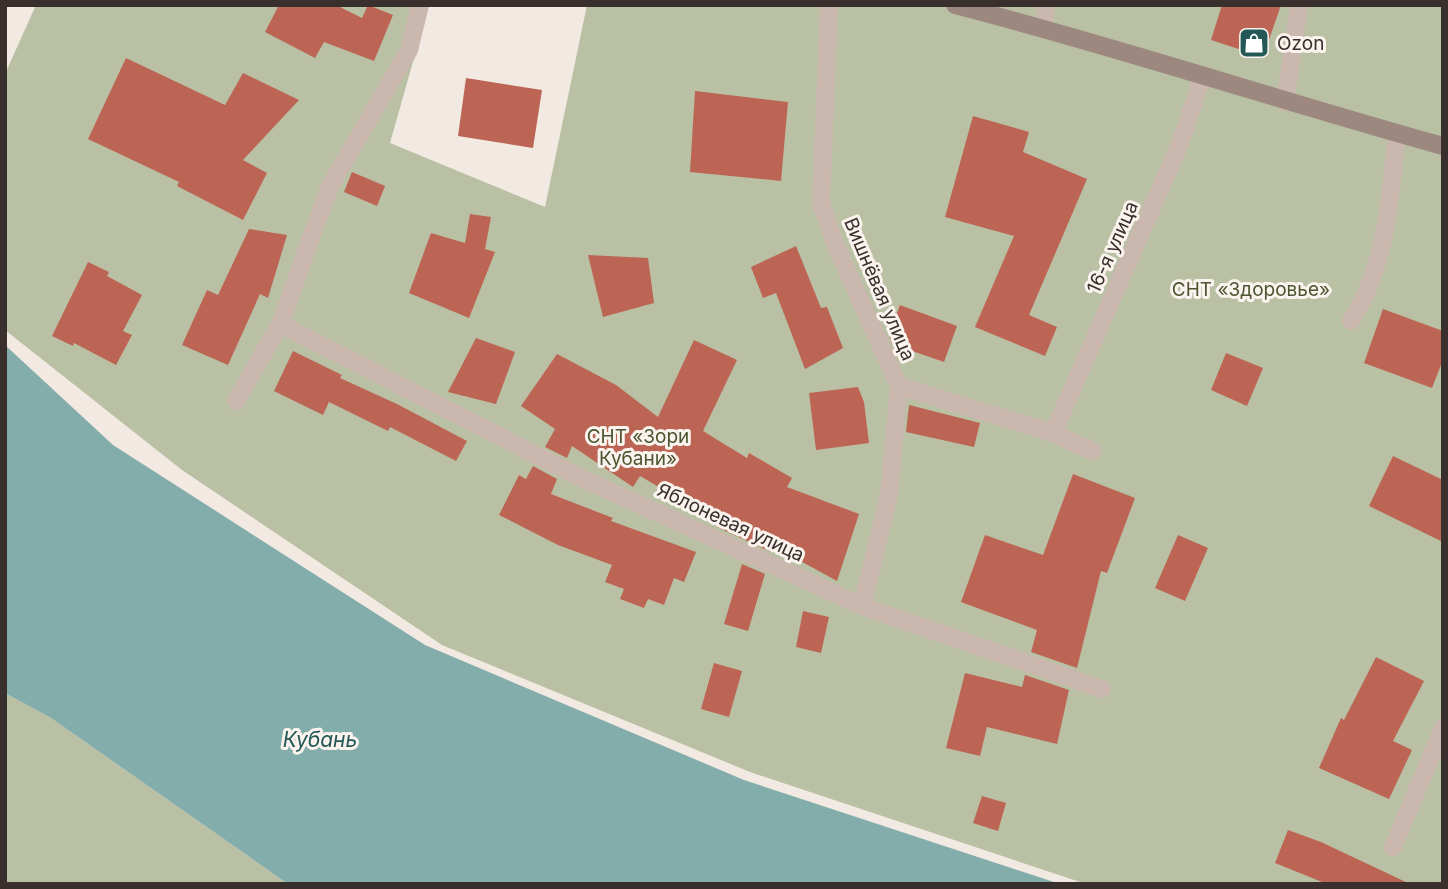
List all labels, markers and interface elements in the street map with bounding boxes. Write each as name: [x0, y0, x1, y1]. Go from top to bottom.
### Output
shop icon: Ozon: [1237, 26, 1271, 60]
place label: Ozon: [1277, 32, 1324, 55]
street label: 16-я улица: [1082, 198, 1143, 297]
street label: Вишнёвая улица: [839, 214, 920, 364]
park label: СНТ «Здоровье»: [1172, 278, 1330, 301]
park label: СНТ «Зори Кубани»: [587, 425, 689, 470]
street label: Яблоневая улица: [654, 478, 808, 567]
water label: Кубань: [283, 727, 357, 752]

